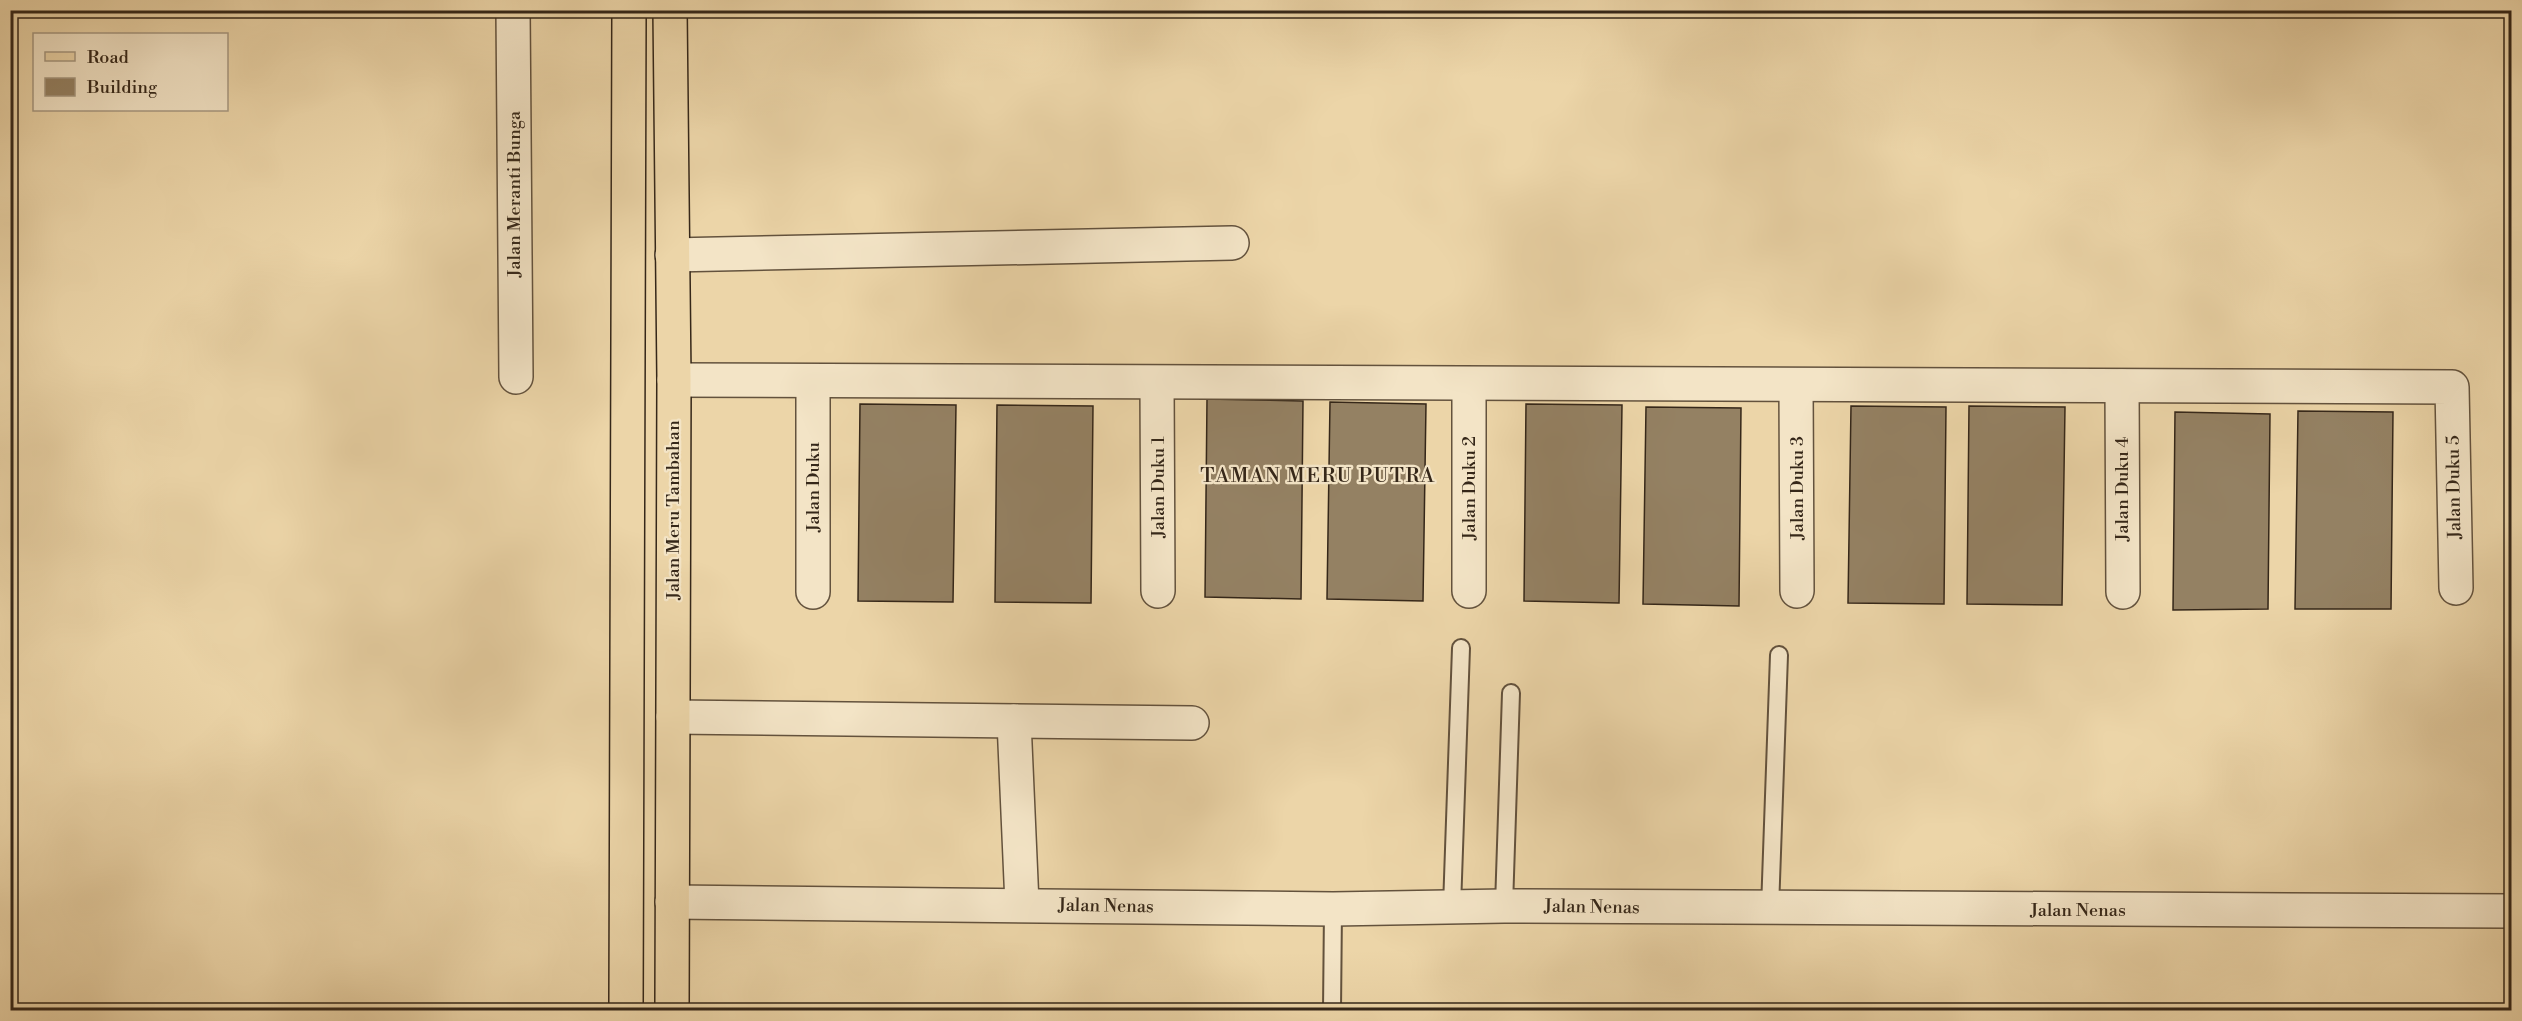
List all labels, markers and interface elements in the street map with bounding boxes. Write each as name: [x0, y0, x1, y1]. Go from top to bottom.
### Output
legend: [33, 33, 228, 111]
text: Road: [87, 46, 130, 69]
text: Building: [86, 76, 158, 99]
street label: Jalan Meranti Bunga: [503, 110, 526, 278]
street label: Jalan Meru Tambahan: [662, 420, 685, 601]
street label: Jalan Duku 5: [2442, 435, 2466, 540]
street label: Jalan Duku 1: [1147, 436, 1170, 539]
street label: Jalan Duku 2: [1458, 436, 1481, 541]
street label: Jalan Duku 3: [1786, 436, 1809, 541]
street label: Jalan Duku 4: [2111, 436, 2134, 542]
street label: Jalan Duku: [802, 441, 825, 533]
district label: TAMAN MERU PUTRA: [1200, 464, 1436, 489]
street label: Jalan Nenas: [1057, 894, 1154, 918]
street label: Jalan Nenas: [1543, 895, 1640, 919]
street label: Jalan Nenas: [2029, 899, 2126, 922]

